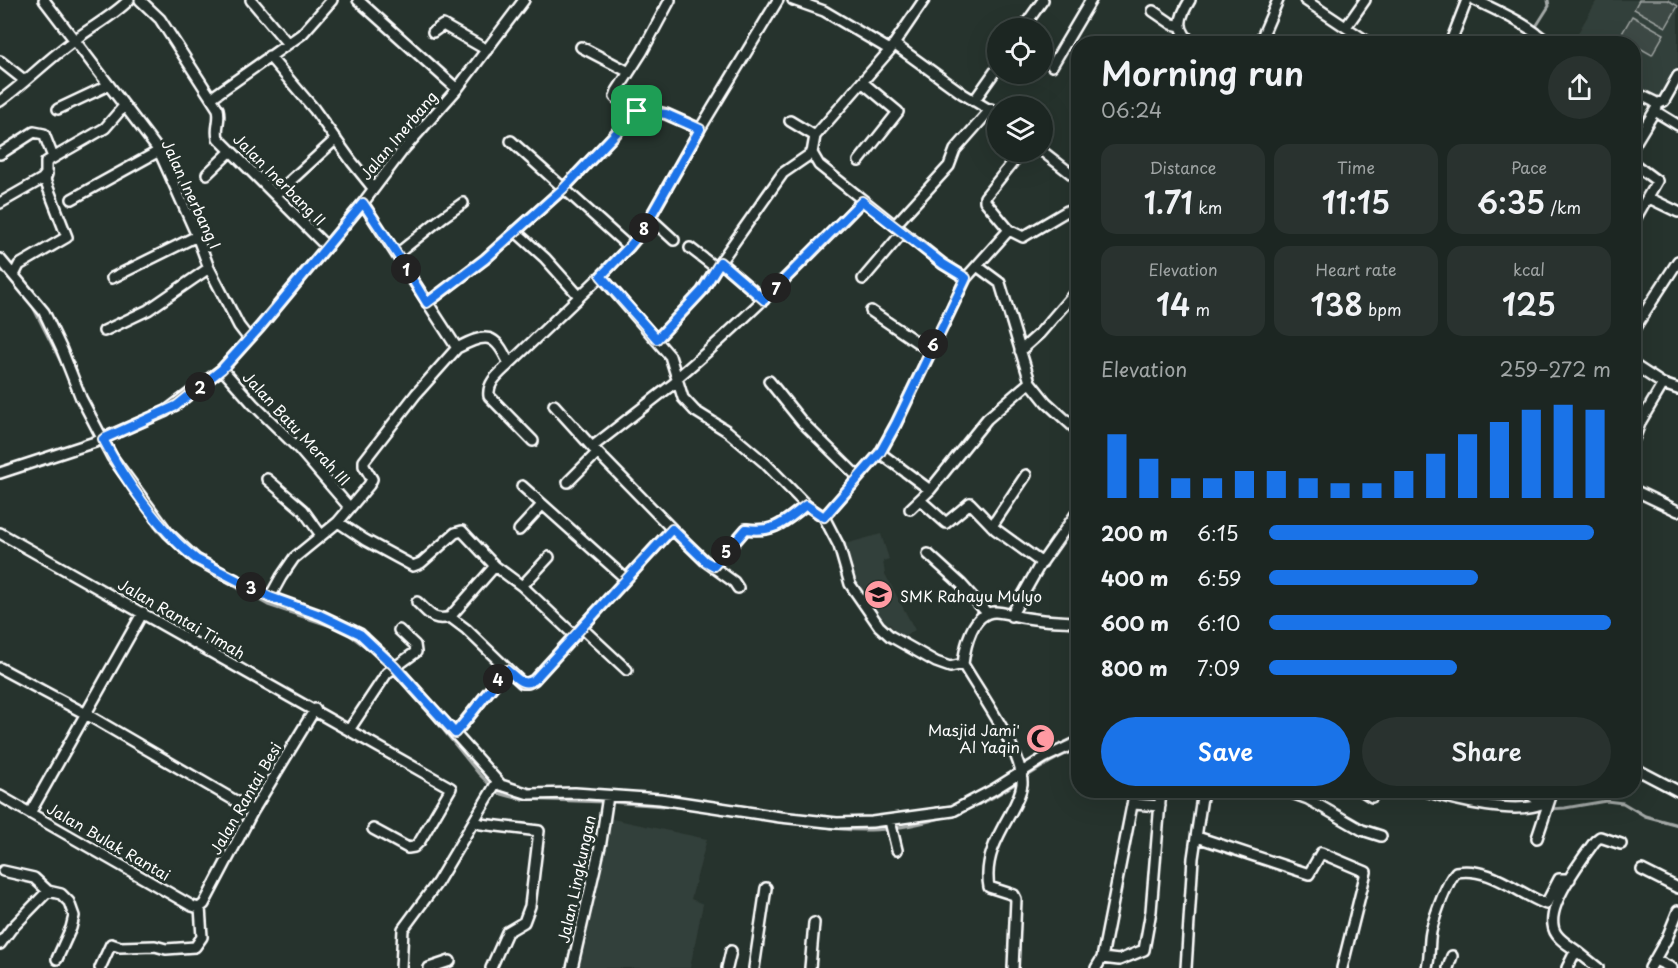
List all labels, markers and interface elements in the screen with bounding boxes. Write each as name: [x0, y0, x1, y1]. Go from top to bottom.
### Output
map controls: [987, 18, 1053, 162]
button: locate: [987, 18, 1053, 84]
text: Morning run: [1101, 47, 1304, 97]
button: share: [1548, 56, 1611, 119]
pin: [611, 85, 662, 136]
street label: Jalan Inerbang: [354, 86, 442, 184]
icon: arrive: [620, 94, 653, 127]
text: 06:24: [1101, 95, 1162, 125]
button: layers: [987, 96, 1053, 162]
street label: Jalan Inerbang II: [229, 128, 331, 230]
street label: Jalan Inerbang I: [157, 135, 227, 253]
text: Distance: [1149, 155, 1217, 179]
text: Time: [1337, 155, 1375, 179]
text: Pace: [1511, 155, 1547, 179]
text: 1.71: [1144, 179, 1193, 224]
text: 11:15: [1322, 179, 1390, 224]
text: 6:35: [1477, 179, 1545, 224]
text: km: [1193, 195, 1222, 219]
text: /km: [1545, 195, 1581, 219]
pin: 8: [629, 213, 659, 243]
text: 8: [639, 216, 649, 240]
pin: 1: [391, 254, 421, 284]
text: 1: [402, 257, 410, 281]
text: Elevation: [1148, 257, 1218, 281]
text: Heart rate: [1316, 257, 1396, 281]
text: kcal: [1513, 257, 1545, 281]
pin: 7: [761, 273, 791, 303]
text: 7: [771, 276, 781, 300]
text: 14: [1156, 281, 1190, 326]
text: 138: [1311, 281, 1363, 326]
text: 125: [1502, 281, 1556, 326]
text: m: [1190, 297, 1210, 321]
text: bpm: [1363, 297, 1401, 321]
pin: 6: [918, 329, 948, 359]
text: 6: [927, 332, 939, 356]
text: Elevation: [1101, 354, 1187, 384]
text: 259–272 m: [1500, 354, 1611, 384]
street label: Jalan Batu Merah III: [238, 366, 356, 490]
pin: 2: [185, 372, 215, 402]
text: 2: [194, 375, 206, 399]
text: 200 m: [1101, 518, 1168, 548]
text: 6:15: [1197, 518, 1239, 548]
pin: 5: [711, 536, 741, 566]
text: 5: [721, 539, 731, 563]
text: 400 m: [1101, 563, 1169, 593]
text: 6:59: [1197, 563, 1242, 593]
street label: Jalan Rantai Timah: [114, 572, 250, 664]
pin: 3: [236, 572, 266, 602]
text: 3: [246, 575, 256, 599]
school or university icon: SMK Rahayu Mulyo: [863, 579, 895, 611]
place label: SMK Rahayu Mulyo: [900, 584, 1042, 607]
text: 600 m: [1101, 608, 1169, 638]
text: 6:10: [1197, 608, 1240, 638]
text: 800 m: [1101, 653, 1168, 683]
text: 7:09: [1197, 653, 1240, 683]
pin: 4: [483, 664, 513, 694]
text: 4: [493, 667, 503, 691]
button: Save: [1101, 717, 1350, 786]
button: Share: [1362, 717, 1611, 786]
place label: Masjid Jami' Al Yaqin: [928, 718, 1020, 758]
mosque icon: Masjid Jami' Al Yaqin: [1025, 722, 1057, 754]
street label: Jalan Rantai Besi: [203, 738, 287, 858]
street label: Jalan Bulak Rantai: [43, 796, 175, 886]
street label: Jalan Lingkungan: [551, 813, 601, 945]

